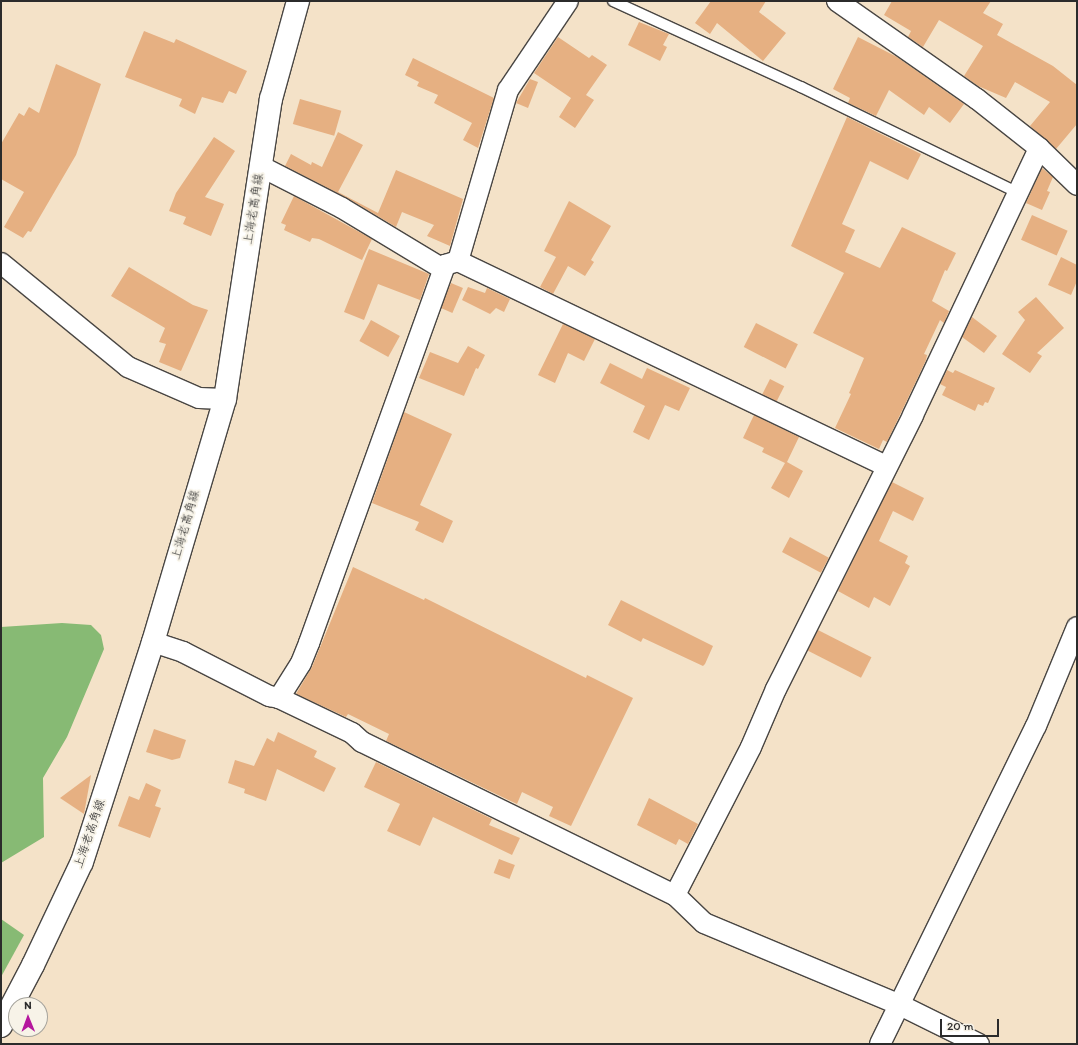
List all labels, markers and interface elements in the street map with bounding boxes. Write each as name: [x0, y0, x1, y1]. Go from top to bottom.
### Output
street label: 上海老高角線: [241, 172, 267, 246]
street label: 上海老高角線: [169, 488, 203, 562]
street label: 上海老高角線: [71, 798, 109, 870]
north arrow: [8, 997, 48, 1037]
text: N: [24, 999, 32, 1012]
scale bar: [942, 1011, 1001, 1037]
text: 20 m: [947, 1019, 974, 1033]

